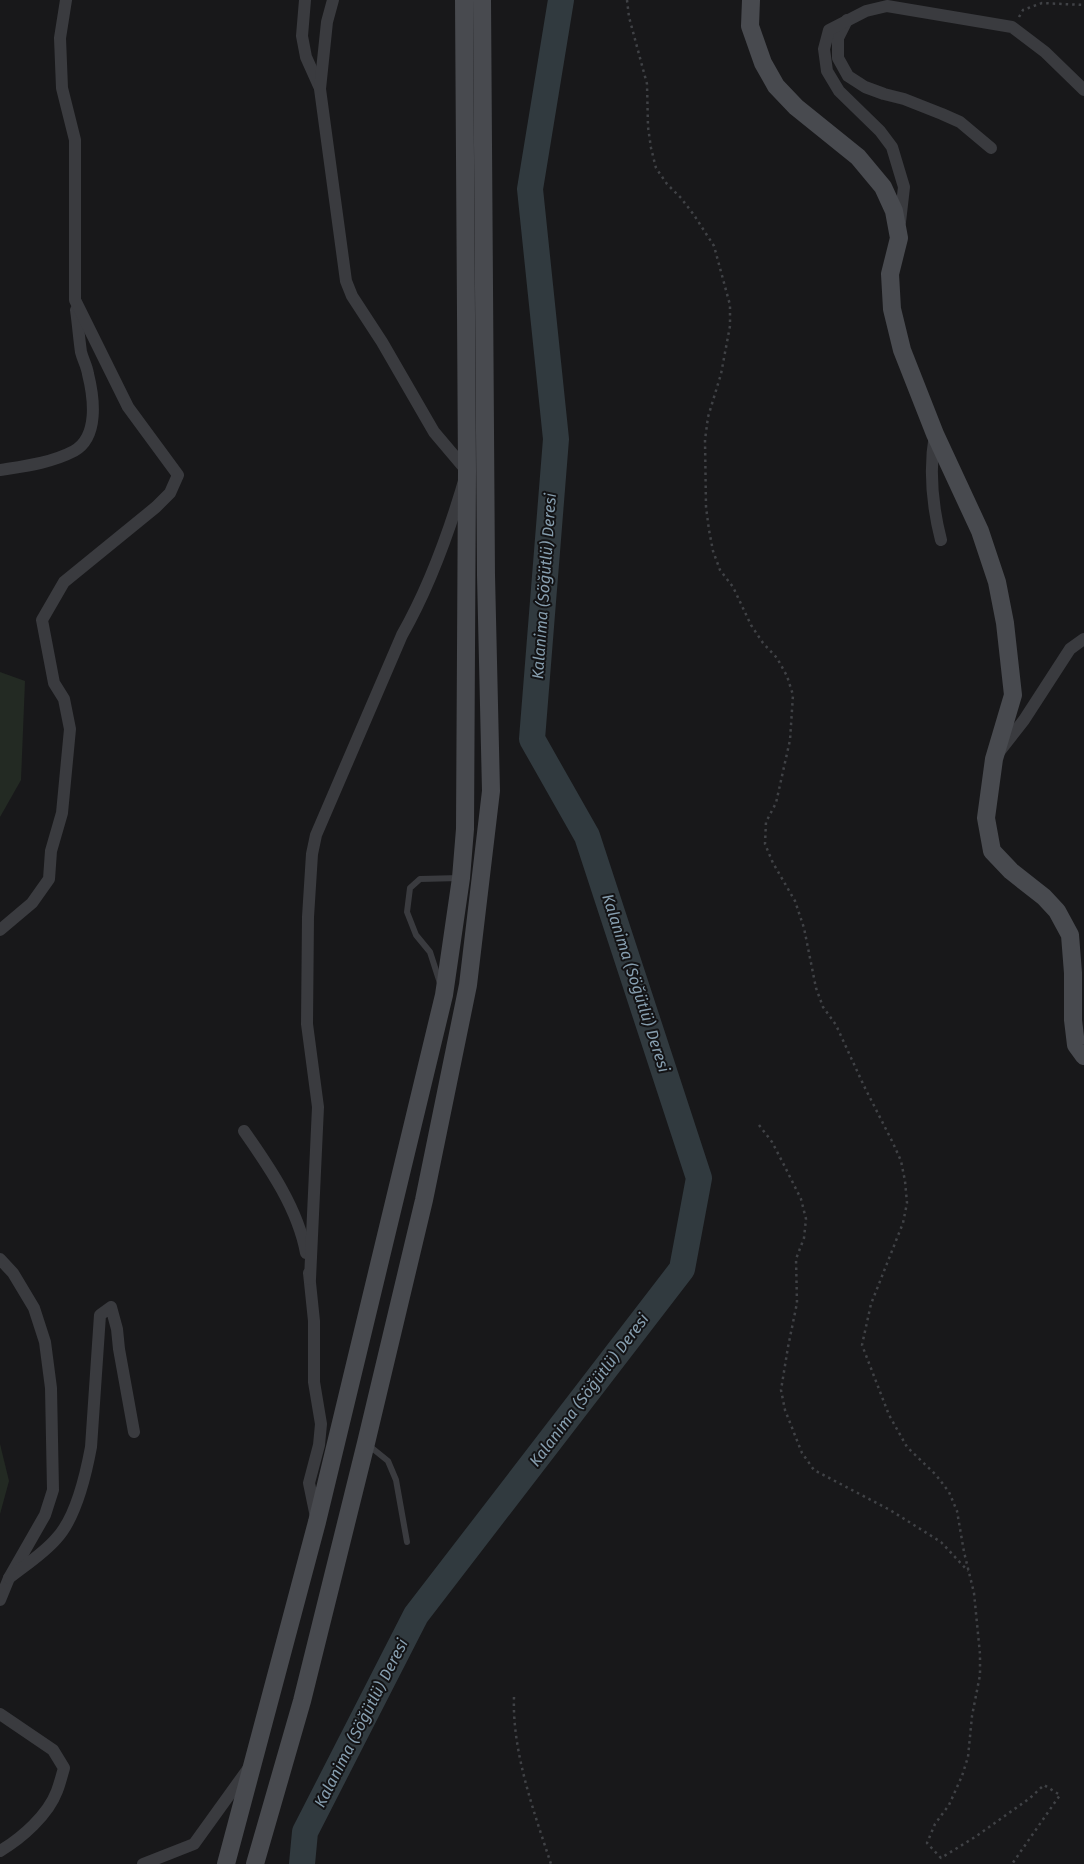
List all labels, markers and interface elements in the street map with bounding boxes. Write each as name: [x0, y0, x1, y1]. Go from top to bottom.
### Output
water label: Kalanima (Söğütlü) Deresi: [528, 492, 560, 680]
water label: Kalanima (Söğütlü) Deresi: [598, 891, 674, 1075]
water label: Kalanima (Söğütlü) Deresi: [525, 1309, 653, 1470]
water label: Kalanima (Söğütlü) Deresi: [310, 1635, 412, 1810]

